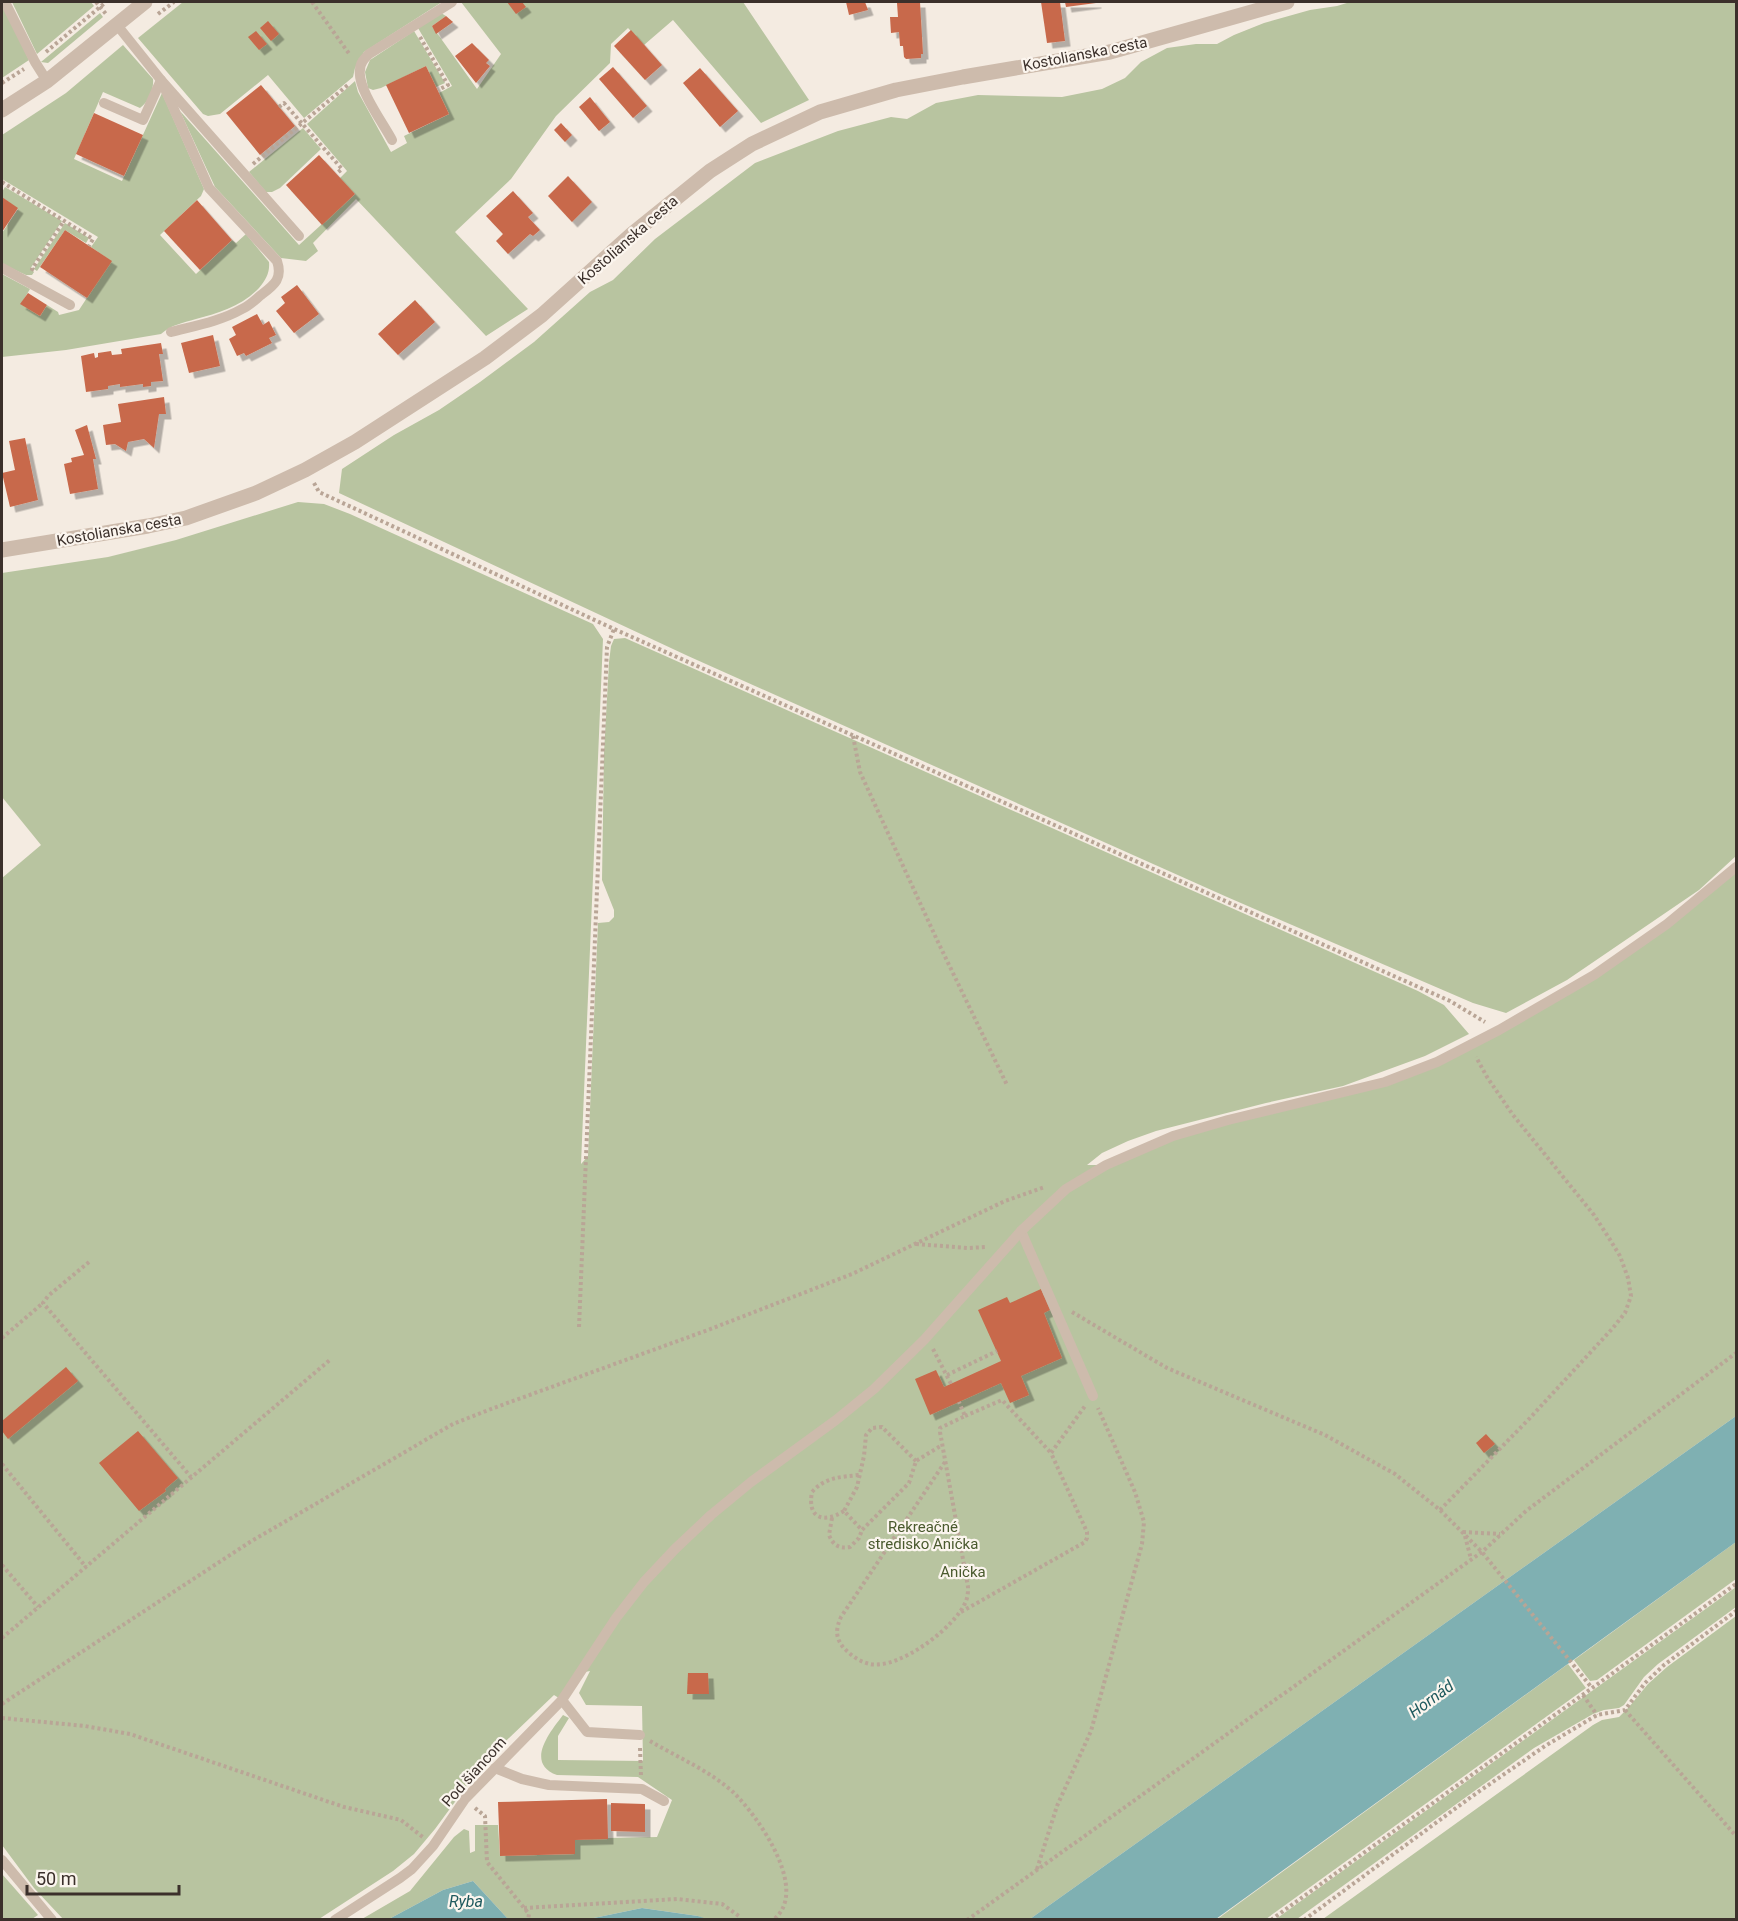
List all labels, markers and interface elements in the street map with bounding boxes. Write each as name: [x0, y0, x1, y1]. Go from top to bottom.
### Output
street label: Kostolianska cesta: [1021, 33, 1149, 75]
street label: Kostolianska cesta: [574, 192, 682, 288]
street label: Kostolianska cesta: [55, 510, 183, 550]
park label: Rekreačné stredisko Anička: [868, 1518, 978, 1553]
park label: Anička: [940, 1563, 986, 1581]
water label: Hornád: [1405, 1676, 1457, 1722]
street label: Pod šiancom: [438, 1733, 510, 1811]
scale bar: [27, 1858, 178, 1896]
text: 50 m: [36, 1868, 76, 1889]
water label: Ryba: [449, 1892, 483, 1911]

